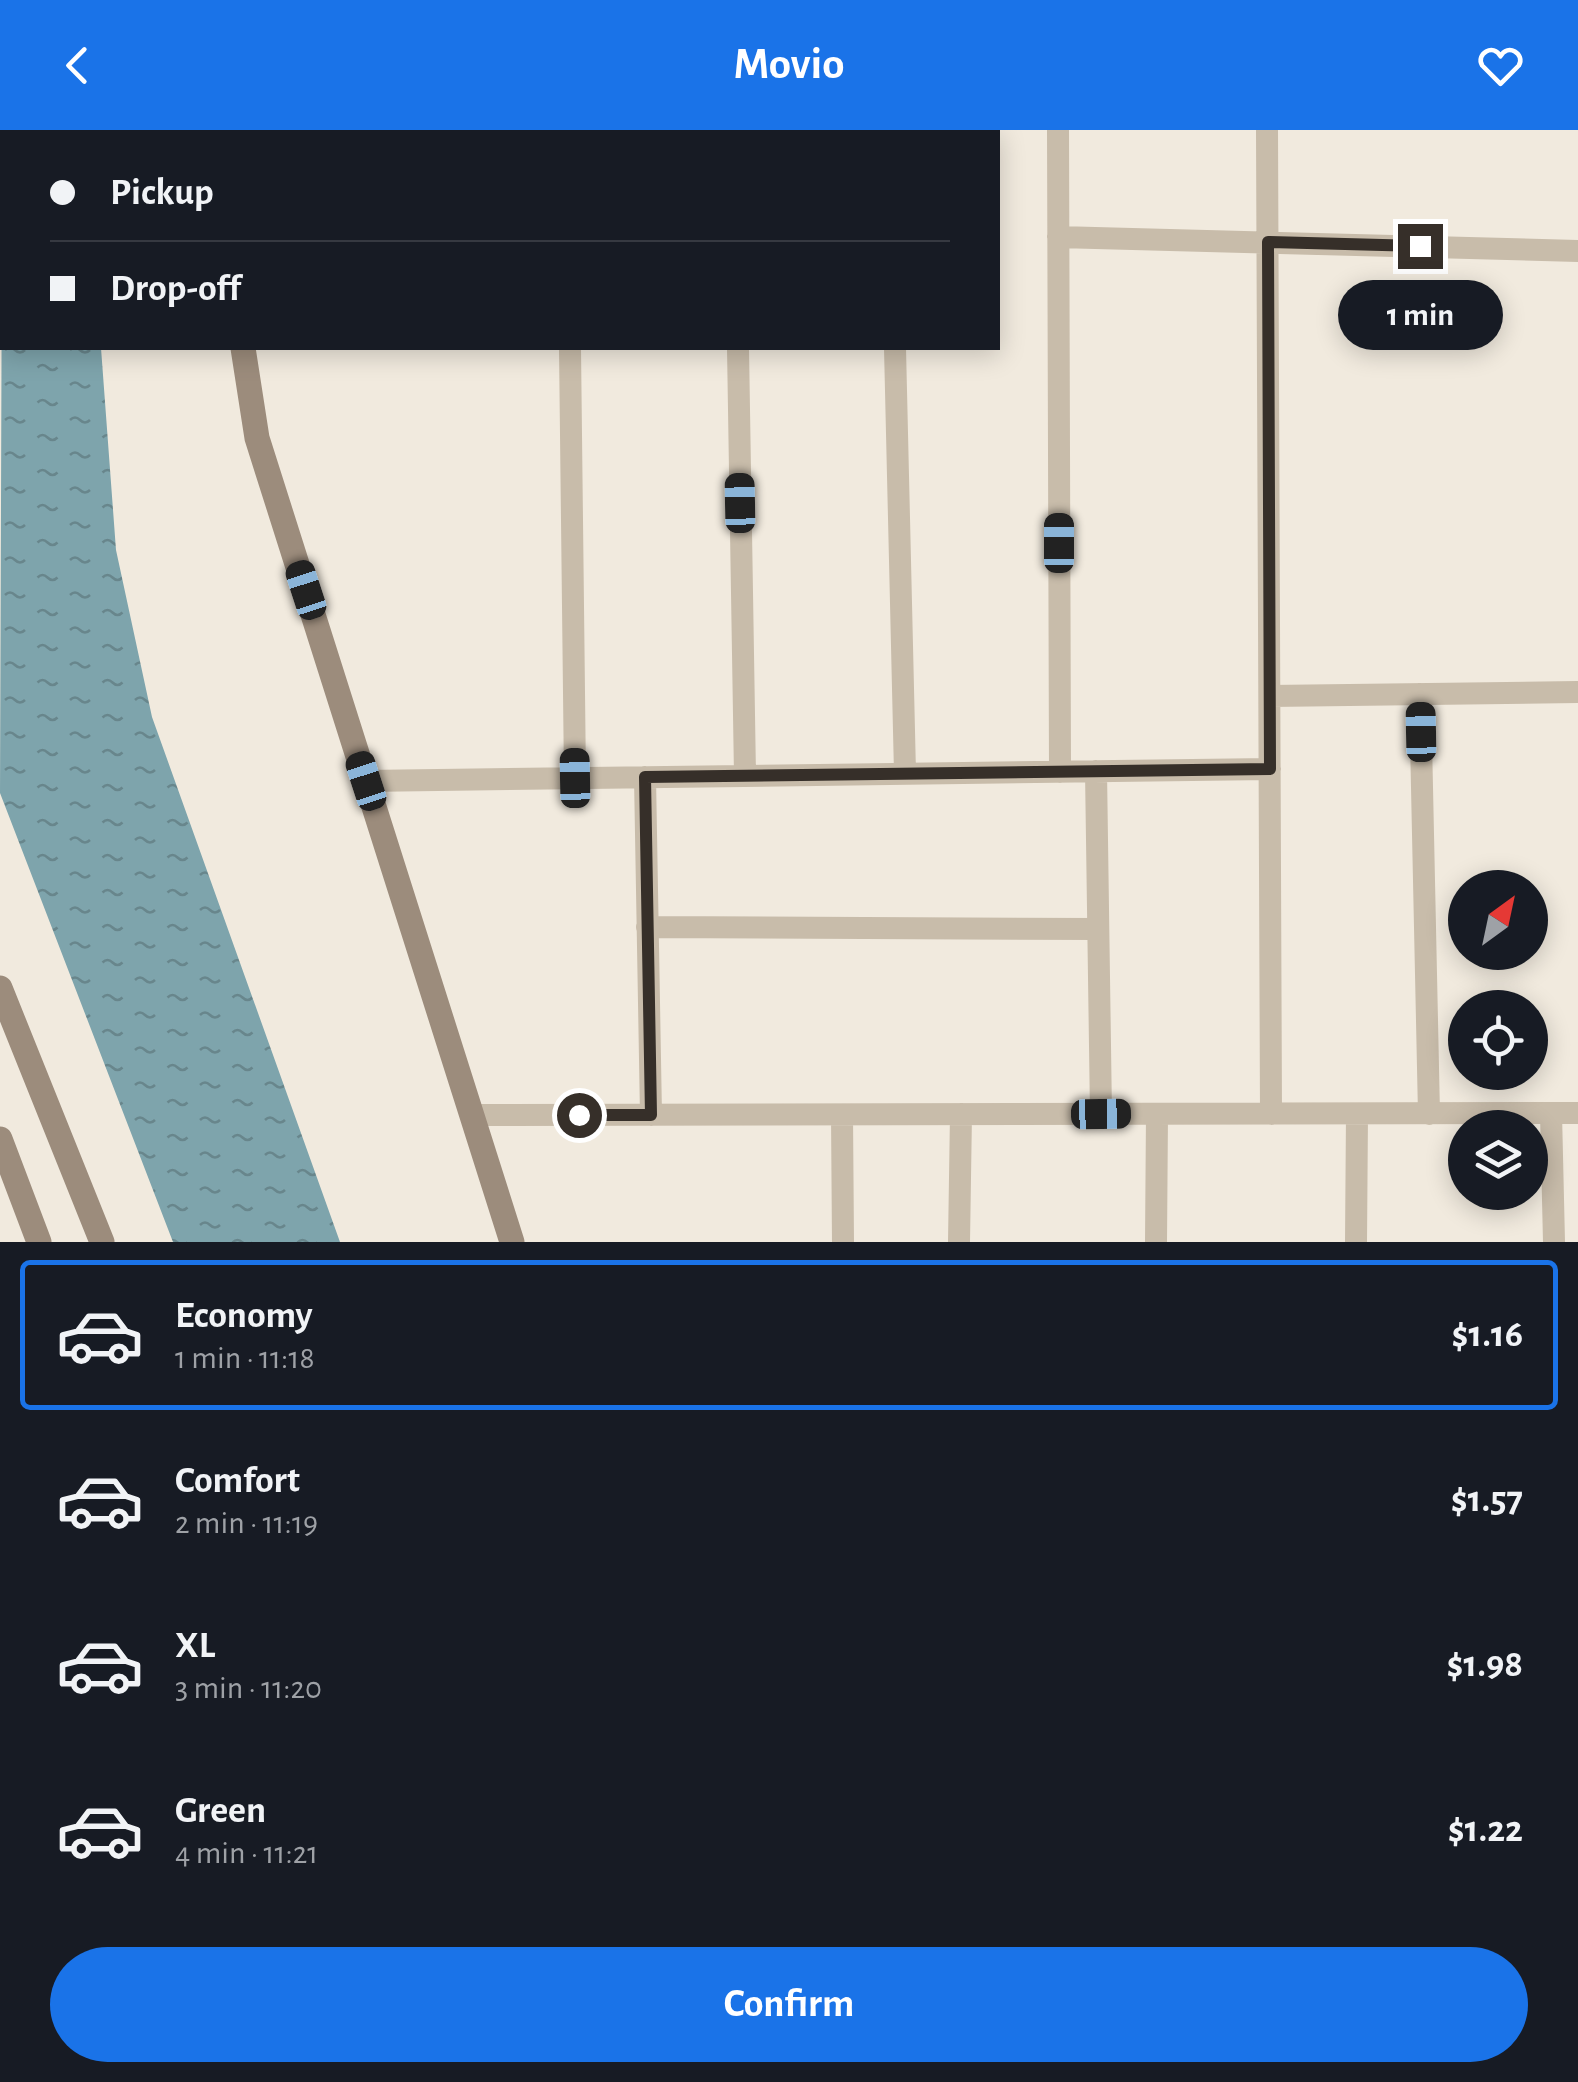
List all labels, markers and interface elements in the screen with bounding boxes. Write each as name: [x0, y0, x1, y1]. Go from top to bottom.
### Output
icon: back: [50, 38, 105, 93]
icon: heart: [1473, 38, 1528, 93]
text: Movio: [734, 42, 844, 87]
text: Pickup: [110, 174, 214, 212]
route end: [1398, 224, 1443, 269]
text: Drop-off: [110, 270, 241, 308]
callout: 1 min: [1338, 281, 1502, 351]
text: 1 min: [1387, 299, 1454, 331]
car: [724, 473, 756, 533]
car: [1044, 513, 1074, 573]
car: [282, 557, 330, 623]
car: [1405, 702, 1437, 762]
car: [342, 748, 390, 814]
car: [559, 748, 591, 808]
north arrow: [1448, 870, 1548, 970]
map controls: [1448, 870, 1548, 1210]
button: locate: [1448, 990, 1548, 1090]
route start: [557, 1093, 602, 1138]
car: [1071, 1098, 1131, 1130]
button: layers: [1448, 1110, 1548, 1210]
icon: car: [55, 1290, 145, 1380]
text: Economy: [175, 1297, 313, 1335]
text: $1.16: [1451, 1316, 1523, 1354]
text: 1 min · 11:18: [175, 1342, 315, 1374]
icon: car: [55, 1455, 145, 1545]
text: Comfort: [175, 1462, 300, 1500]
text: $1.57: [1451, 1481, 1523, 1519]
text: 2 min · 11:19: [175, 1507, 318, 1539]
icon: car: [55, 1620, 145, 1710]
text: XL: [175, 1627, 215, 1665]
text: $1.98: [1446, 1646, 1523, 1684]
text: 3 min · 11:20: [175, 1672, 322, 1704]
icon: car: [55, 1785, 145, 1875]
text: Green: [175, 1792, 266, 1830]
text: $1.22: [1448, 1811, 1523, 1849]
text: 4 min · 11:21: [175, 1837, 318, 1869]
button: Confirm: [50, 1947, 1528, 2062]

